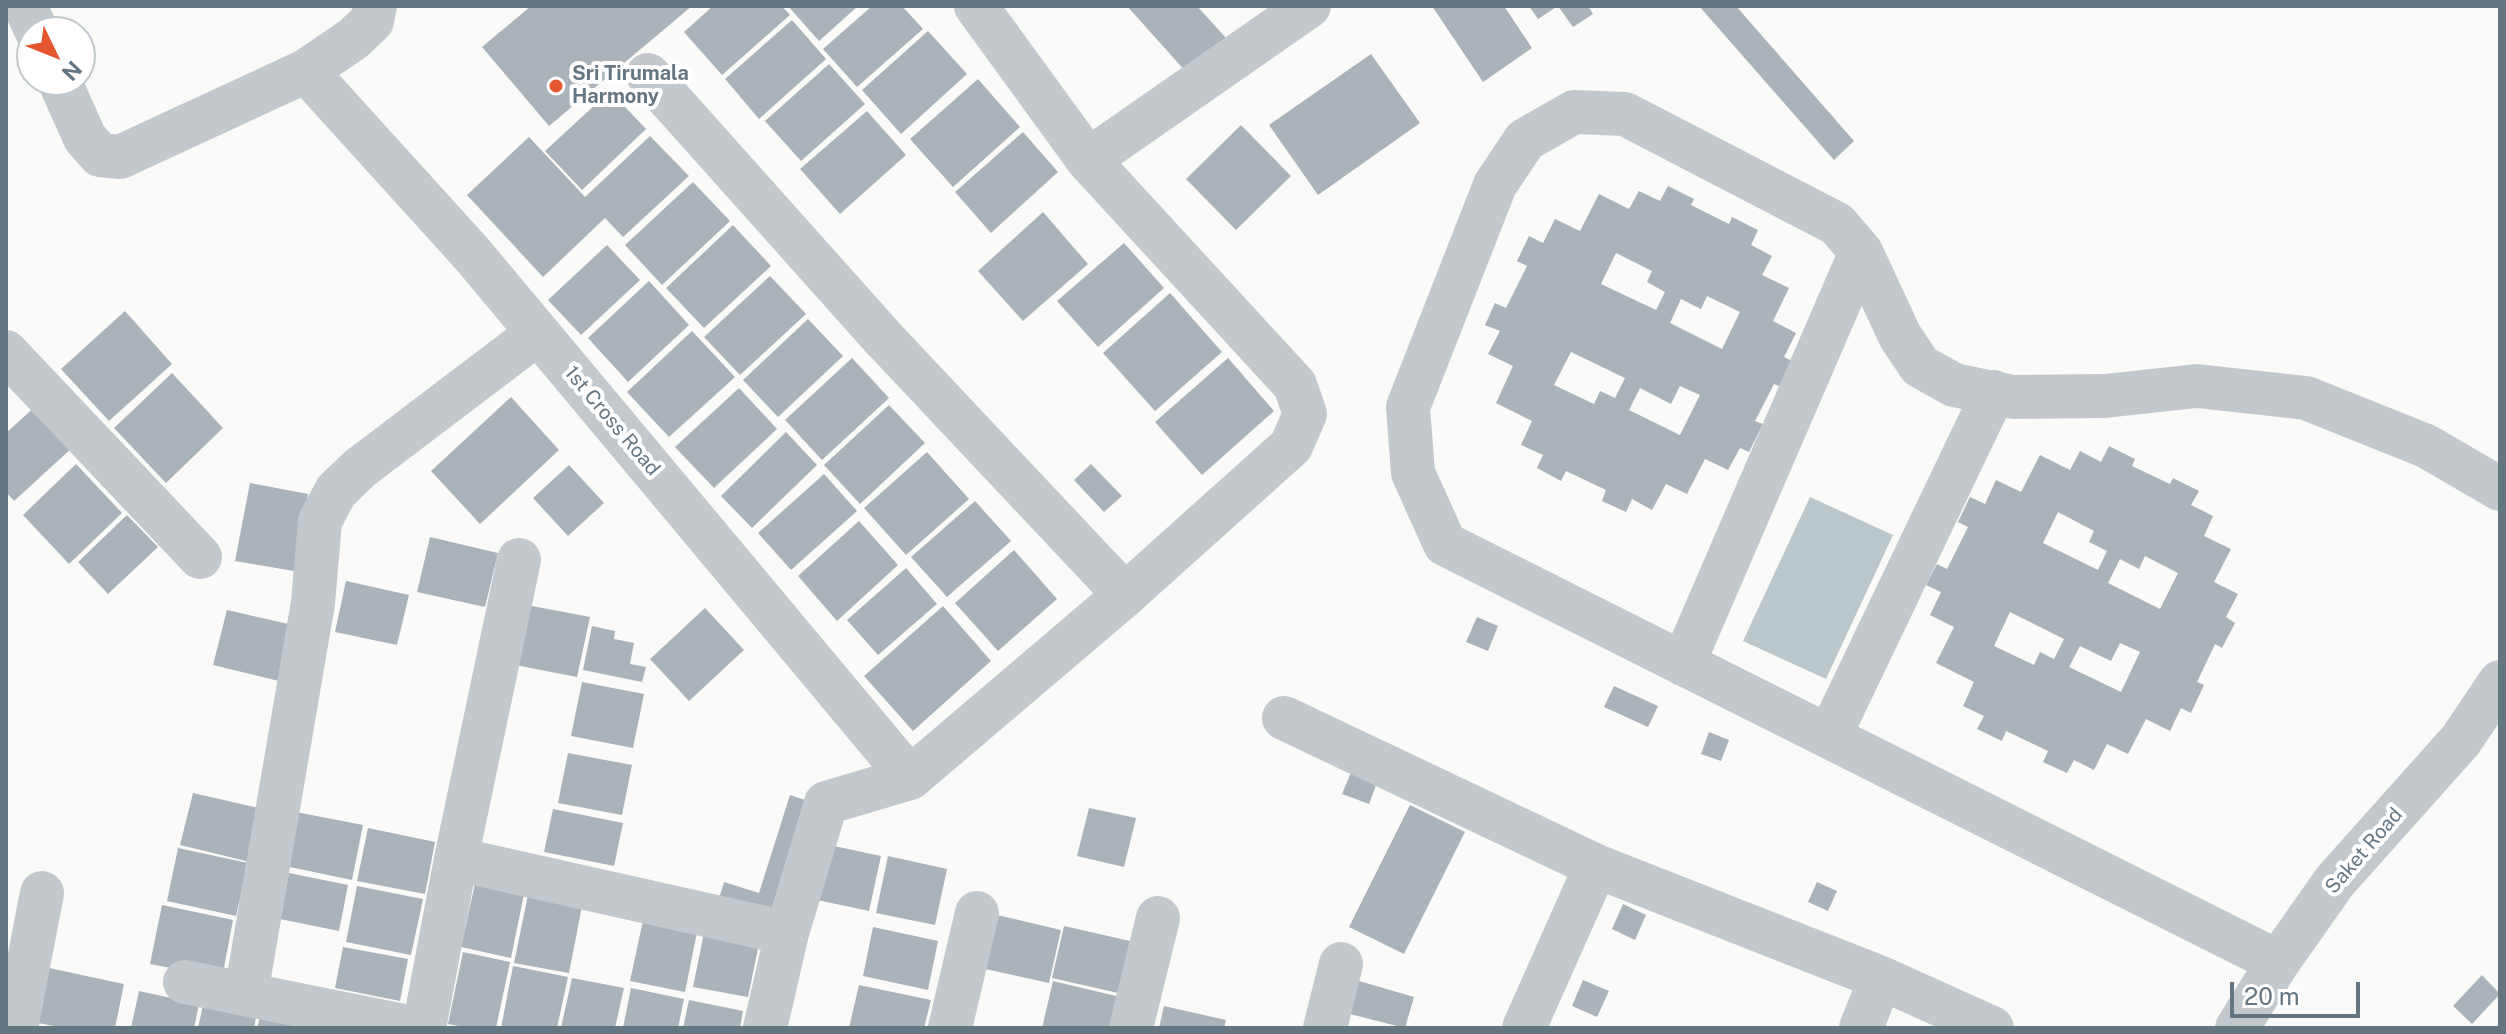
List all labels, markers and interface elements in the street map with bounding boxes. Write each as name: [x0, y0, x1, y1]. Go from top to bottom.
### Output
north arrow: [16, 16, 96, 96]
text: N: [57, 56, 87, 86]
place label: Sri Tirumala Harmony: [572, 62, 689, 109]
marker: Sri Tirumala Harmony: [547, 77, 565, 95]
street label: 1st Cross Road: [559, 361, 665, 481]
street label: Saket Road: [2320, 803, 2408, 899]
scale bar: [2234, 966, 2364, 1016]
text: 20 m: [2244, 982, 2300, 1010]

